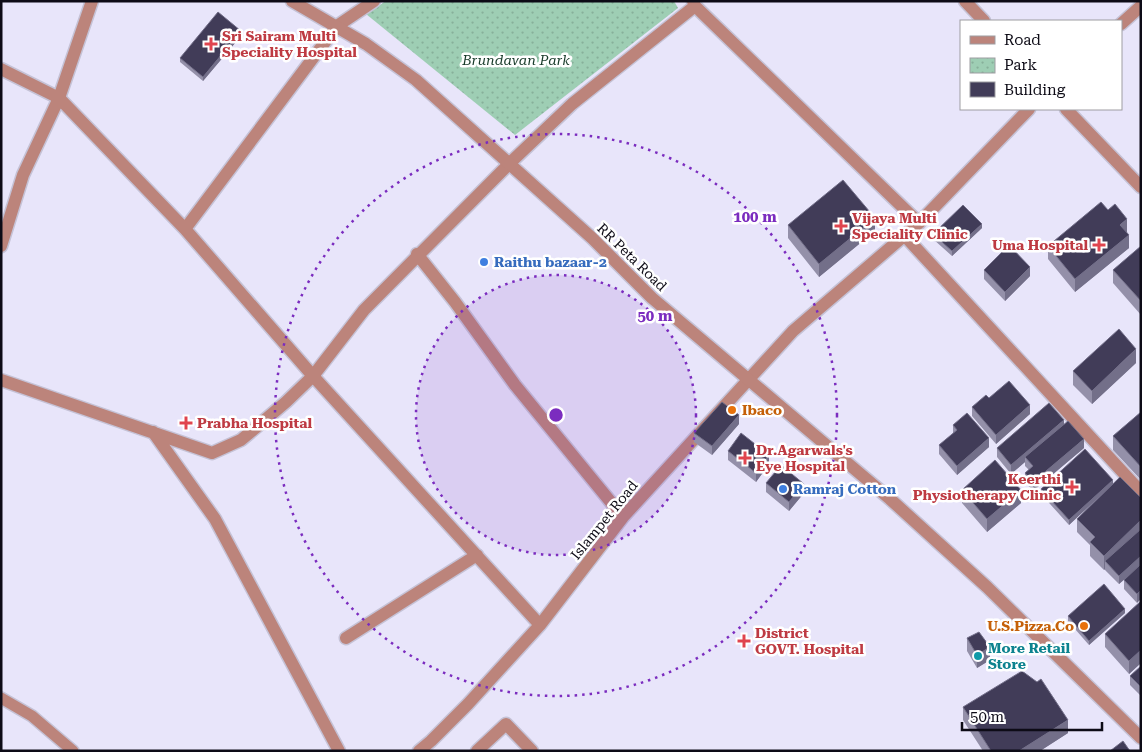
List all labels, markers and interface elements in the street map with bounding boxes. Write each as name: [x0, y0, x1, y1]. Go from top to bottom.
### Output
legend: [960, 20, 1122, 110]
place label: Sri Sairam Multi Speciality Hospital: [222, 28, 357, 60]
text: Road: [1004, 31, 1041, 49]
marker: Sri Sairam Multi Speciality Hospital: [204, 37, 218, 51]
park label: Brundavan Park: [461, 52, 570, 68]
text: Park: [1004, 56, 1038, 74]
text: Building: [1004, 81, 1066, 99]
text: 100 m: [733, 208, 777, 226]
place label: Vijaya Multi Speciality Clinic: [852, 210, 968, 242]
marker: Vijaya Multi Speciality Clinic: [834, 219, 848, 233]
street label: RR Peta Road: [594, 220, 670, 294]
place label: Uma Hospital: [992, 237, 1088, 253]
marker: Uma Hospital: [1092, 238, 1106, 252]
place label: Raithu bazaar-2: [494, 254, 607, 270]
marker: Raithu bazaar-2: [478, 256, 490, 268]
text: 50 m: [637, 307, 673, 325]
place label: Ibaco: [742, 402, 782, 418]
marker: Ibaco: [726, 404, 738, 416]
centre of rings: [547, 406, 565, 424]
place label: Prabha Hospital: [197, 415, 312, 431]
marker: Prabha Hospital: [179, 416, 193, 430]
place label: Dr.Agarwals's Eye Hospital: [756, 442, 853, 474]
marker: Dr.Agarwals's Eye Hospital: [738, 451, 752, 465]
place label: Keerthi Physiotherapy Clinic: [913, 471, 1061, 503]
street label: Islampet Road: [567, 477, 641, 563]
marker: Keerthi Physiotherapy Clinic: [1065, 480, 1079, 494]
place label: Ramraj Cotton: [793, 481, 897, 497]
marker: Ramraj Cotton: [777, 483, 789, 495]
place label: U.S.Pizza.Co: [987, 618, 1074, 634]
marker: U.S.Pizza.Co: [1078, 620, 1090, 632]
place label: District GOVT. Hospital: [755, 625, 864, 657]
marker: District GOVT. Hospital: [737, 634, 751, 648]
place label: More Retail Store: [988, 640, 1070, 672]
marker: More Retail Store: [972, 650, 984, 662]
scale bar: [962, 700, 1102, 732]
text: 50 m: [970, 708, 1005, 726]

